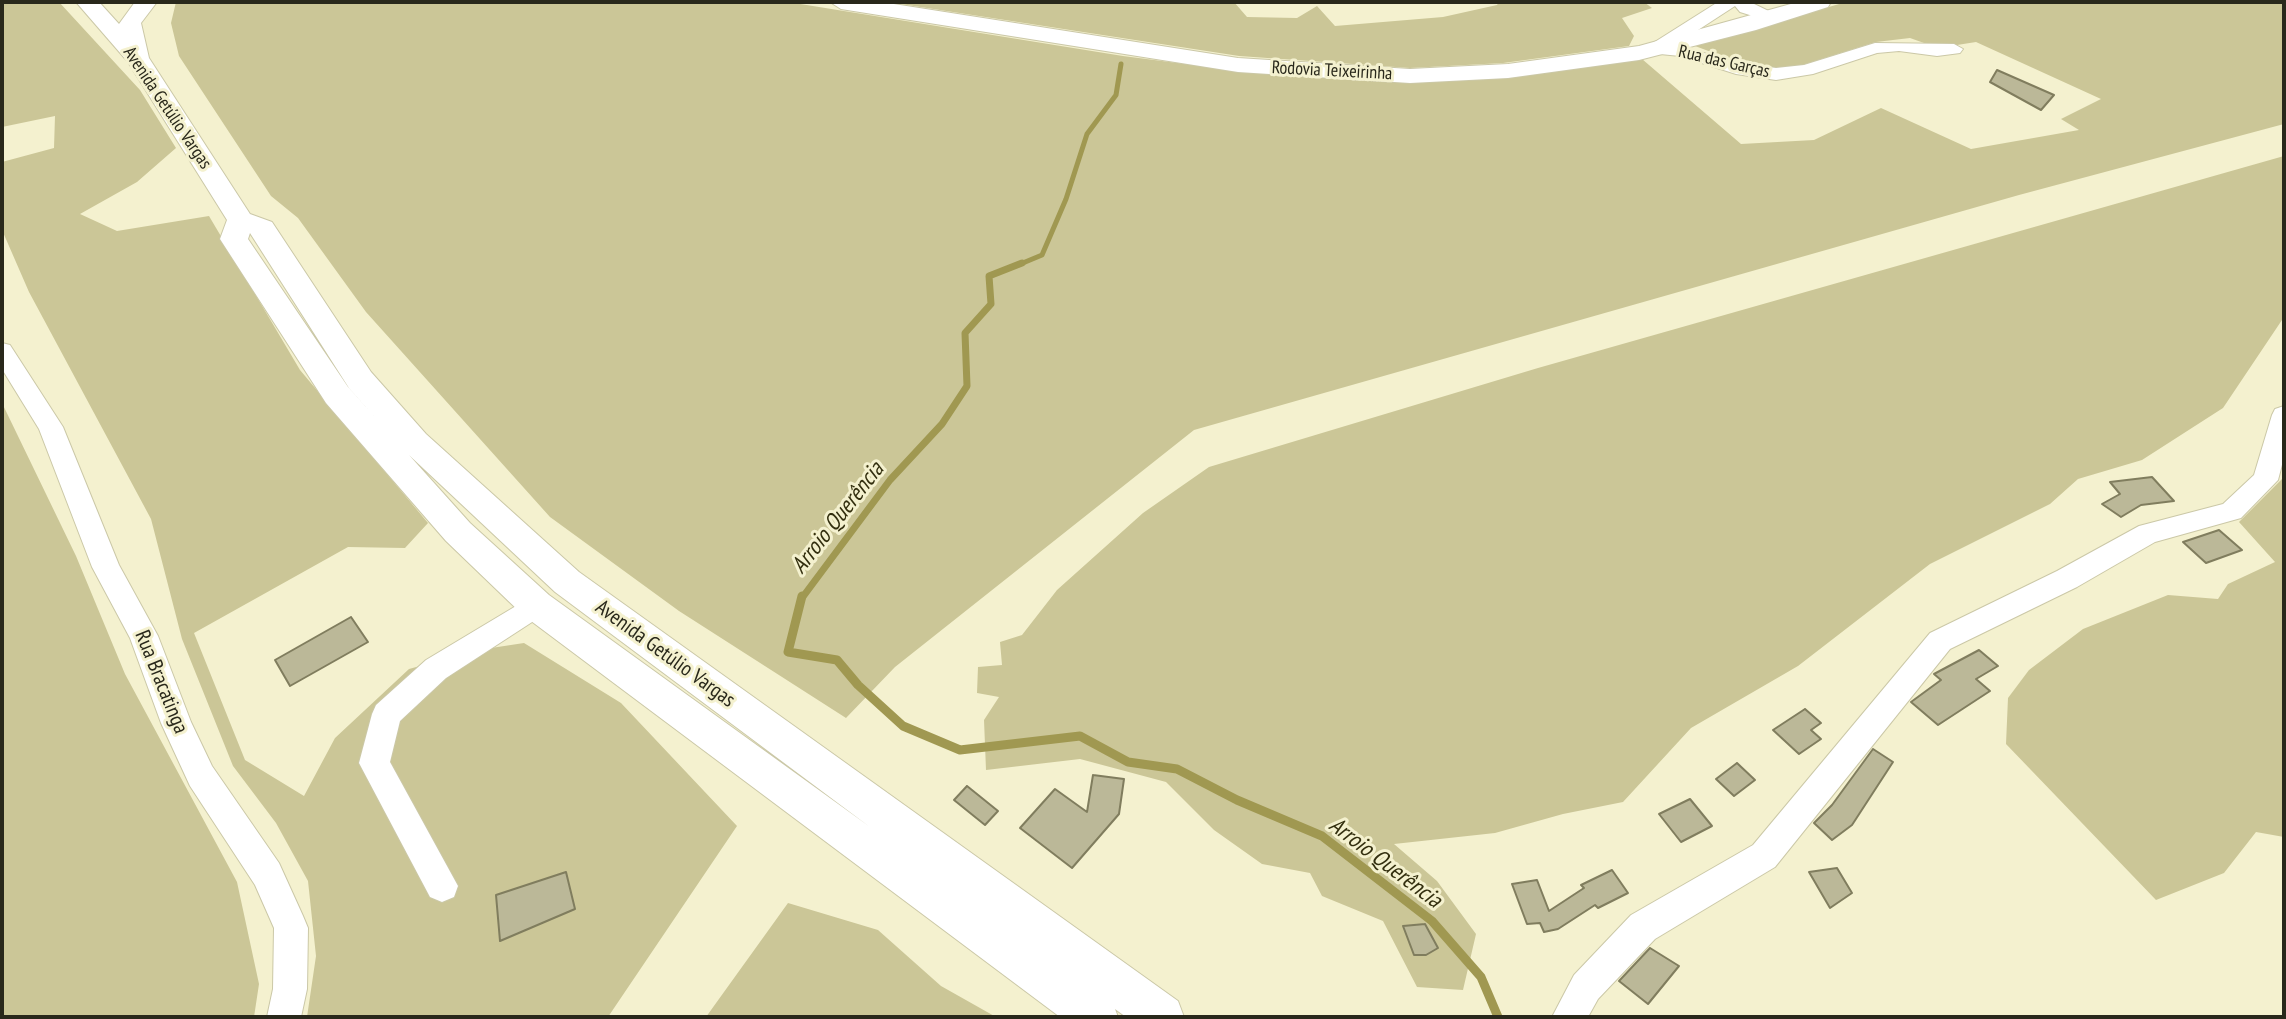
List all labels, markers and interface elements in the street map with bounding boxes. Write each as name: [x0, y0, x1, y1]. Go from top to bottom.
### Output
street label: Rua das Garças: [1676, 41, 1772, 83]
street label: Avenida Getúlio Vargas: [118, 43, 216, 173]
street label: Rodovia Teixeirinha: [1271, 57, 1393, 85]
water label: Arroio Querência: [786, 457, 890, 579]
street label: Avenida Getúlio Vargas: [590, 595, 740, 713]
street label: Rua Bracatinga: [129, 627, 193, 737]
water label: Arroio Querência: [1323, 812, 1447, 914]

